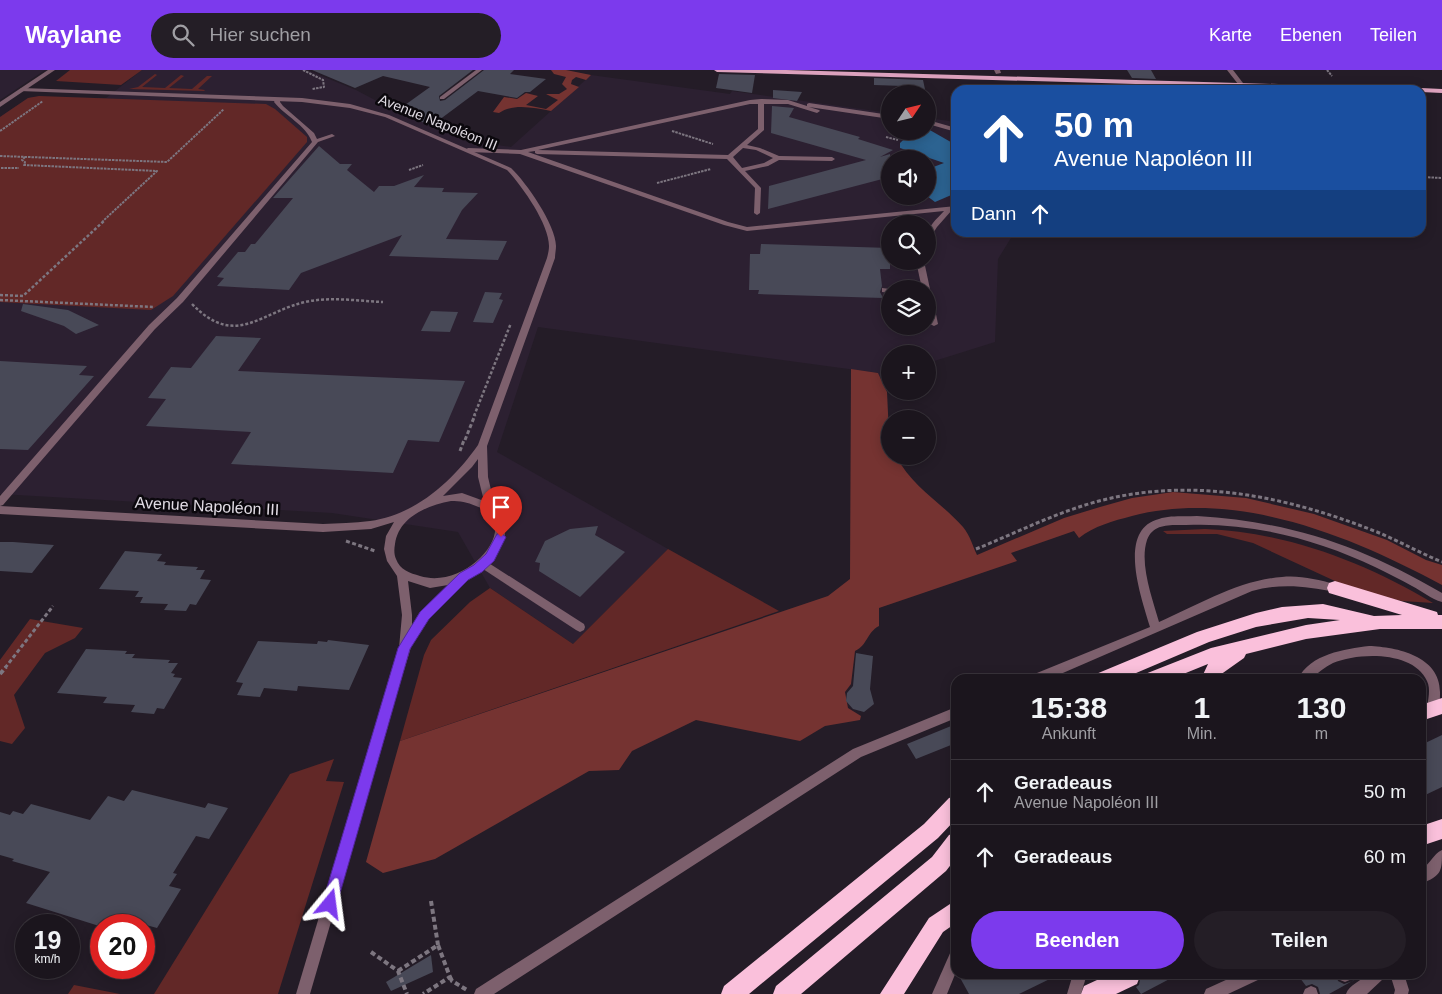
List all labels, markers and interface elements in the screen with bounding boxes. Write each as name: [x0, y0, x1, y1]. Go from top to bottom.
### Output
search box: [151, 13, 501, 58]
text: Waylane: [25, 21, 121, 48]
icon: search: [169, 21, 197, 49]
text: Hier suchen: [209, 24, 311, 45]
text: Karte: [1209, 25, 1252, 45]
text: Ebenen: [1280, 25, 1342, 45]
text: Teilen: [1370, 25, 1417, 45]
north arrow: [881, 85, 936, 140]
map controls: [881, 85, 936, 465]
street label: Avenue Napoléon III: [376, 91, 500, 153]
icon: ahead: [971, 105, 1036, 170]
text: 50 m: [1054, 105, 1134, 144]
text: Avenue Napoléon III: [1054, 146, 1253, 171]
button: sound: [881, 150, 936, 205]
icon: ahead: [1026, 200, 1054, 228]
text: Dann: [971, 203, 1016, 224]
button: search: [881, 215, 936, 270]
button: layers: [881, 280, 936, 335]
button: +: [881, 345, 936, 400]
button: −: [881, 410, 936, 465]
pin: [480, 486, 522, 537]
icon: arrive: [487, 493, 515, 521]
street label: Avenue Napoléon III: [134, 494, 280, 518]
text: 15:38: [1030, 691, 1107, 724]
text: 1: [1193, 691, 1210, 724]
text: 130: [1296, 691, 1346, 724]
text: Ankunft: [1042, 725, 1096, 742]
text: Min.: [1187, 725, 1217, 742]
text: m: [1315, 725, 1328, 742]
text: Geradeaus: [1014, 772, 1112, 793]
icon: ahead: [971, 778, 999, 806]
text: 50 m: [1364, 781, 1406, 802]
text: Avenue Napoléon III: [1014, 794, 1159, 811]
icon: ahead: [971, 843, 999, 871]
text: Geradeaus: [1014, 846, 1112, 867]
text: 60 m: [1364, 846, 1406, 867]
position arrow: [303, 877, 355, 929]
button: Beenden: [971, 911, 1184, 969]
button: Teilen: [1194, 911, 1406, 969]
speed limit sign: 20: [90, 914, 155, 979]
text: 19: [34, 926, 61, 954]
text: km/h: [34, 952, 61, 966]

